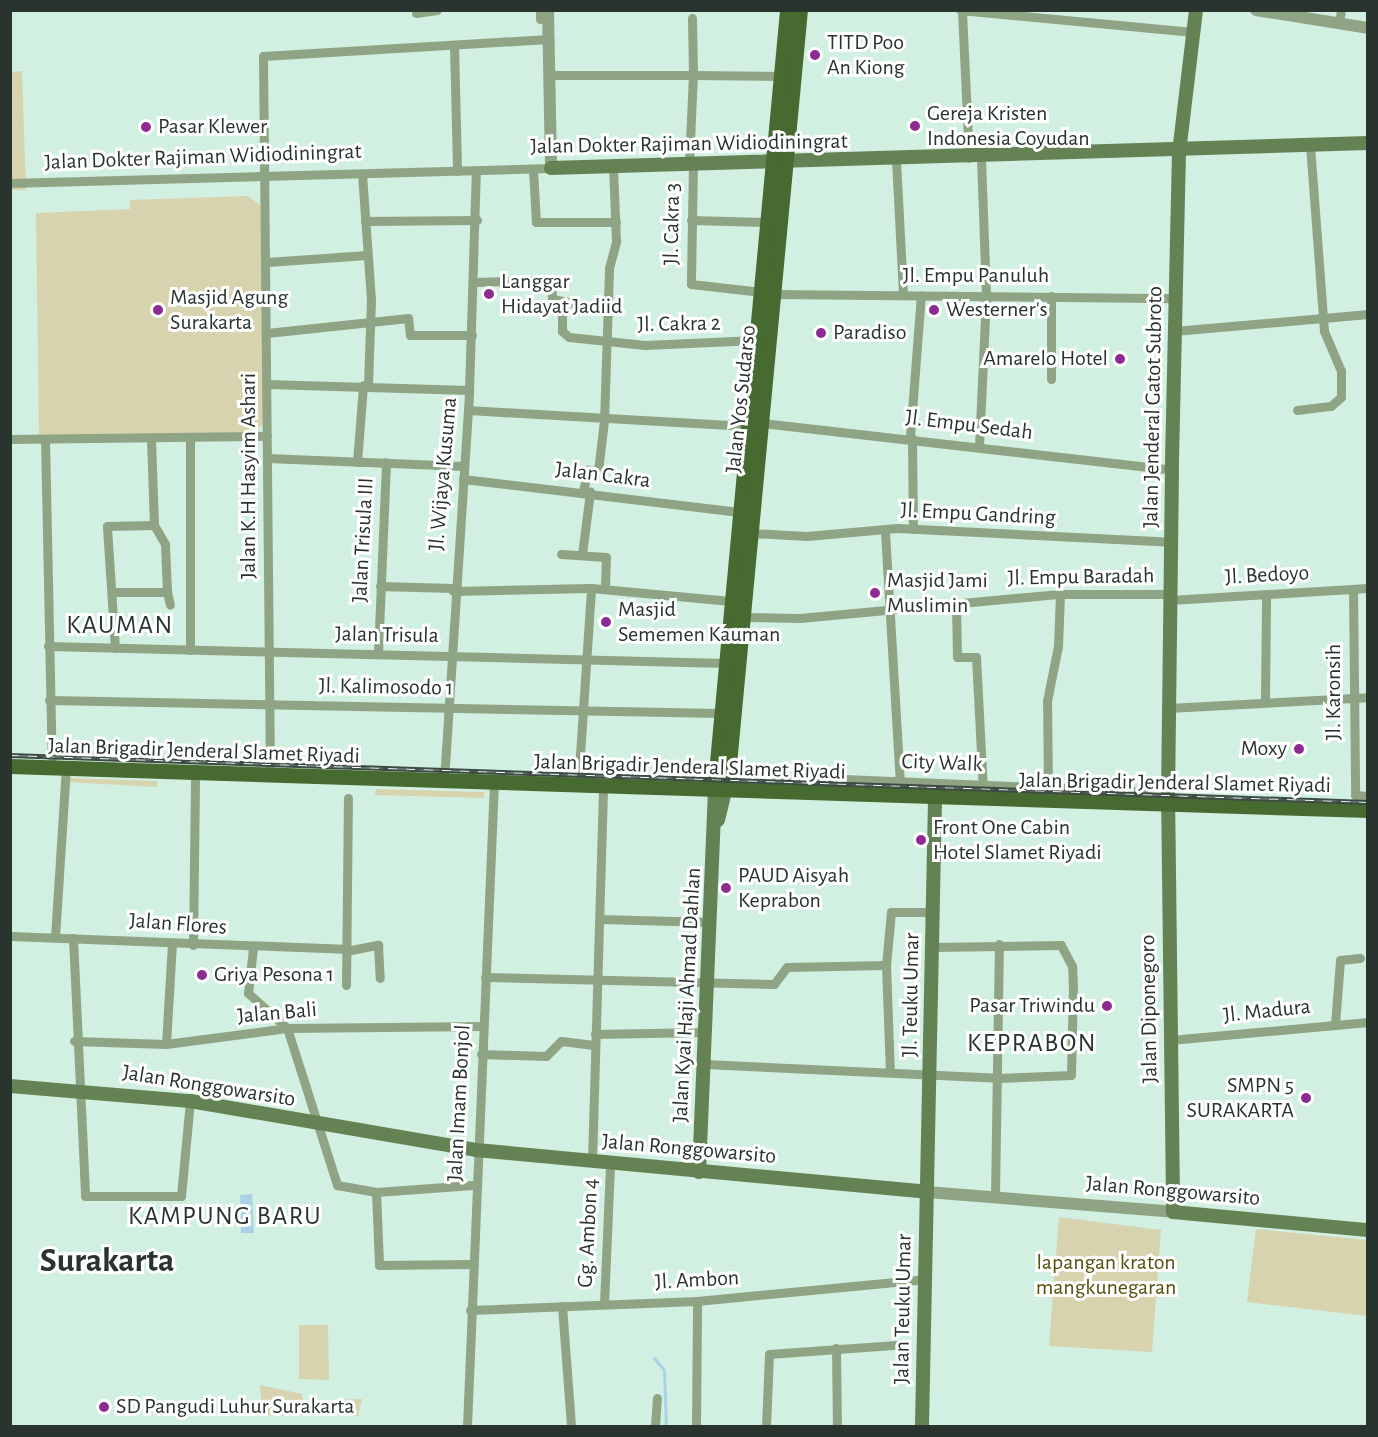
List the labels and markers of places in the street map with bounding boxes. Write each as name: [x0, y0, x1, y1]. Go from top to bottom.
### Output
place label: TITD Poo An Kiong: [827, 29, 904, 80]
marker: TITD Poo An Kiong: [808, 48, 822, 62]
place label: Gereja Kristen Indonesia Coyudan: [927, 100, 1090, 152]
place label: Pasar Klewer: [158, 114, 267, 140]
marker: Gereja Kristen Indonesia Coyudan: [908, 119, 922, 133]
marker: Pasar Klewer: [139, 120, 153, 134]
place label: Langgar Hidayat Jadiid: [501, 268, 622, 320]
place label: Masjid Agung Surakarta: [170, 284, 288, 336]
marker: Langgar Hidayat Jadiid: [482, 287, 496, 301]
place label: Westerner's: [946, 297, 1048, 323]
marker: Masjid Agung Surakarta: [151, 303, 165, 317]
marker: Westerner's: [927, 303, 941, 317]
place label: Paradiso: [833, 320, 907, 346]
marker: Paradiso: [814, 326, 828, 340]
place label: Amarelo Hotel: [983, 346, 1108, 372]
marker: Amarelo Hotel: [1113, 352, 1127, 366]
place label: Masjid Jami Muslimin: [887, 567, 988, 618]
marker: Masjid Jami Muslimin: [868, 586, 882, 600]
place label: Masjid Sememen Kauman: [618, 596, 780, 648]
marker: Masjid Sememen Kauman: [599, 615, 613, 629]
place label: Moxy: [1241, 736, 1287, 762]
marker: Moxy: [1292, 742, 1306, 756]
place label: Front One Cabin Hotel Slamet Riyadi: [933, 814, 1102, 866]
marker: Front One Cabin Hotel Slamet Riyadi: [914, 833, 928, 847]
place label: PAUD Aisyah Keprabon: [738, 862, 849, 914]
marker: PAUD Aisyah Keprabon: [719, 881, 733, 895]
place label: Griya Pesona 1: [214, 962, 334, 988]
marker: Griya Pesona 1: [195, 968, 209, 982]
place label: Pasar Triwindu: [969, 993, 1095, 1019]
marker: Pasar Triwindu: [1100, 999, 1114, 1013]
place label: SMPN 5 SURAKARTA: [1187, 1072, 1294, 1124]
marker: SMPN 5 SURAKARTA: [1299, 1091, 1313, 1105]
place label: SD Pangudi Luhur Surakarta: [116, 1394, 354, 1420]
marker: SD Pangudi Luhur Surakarta: [97, 1400, 111, 1414]

